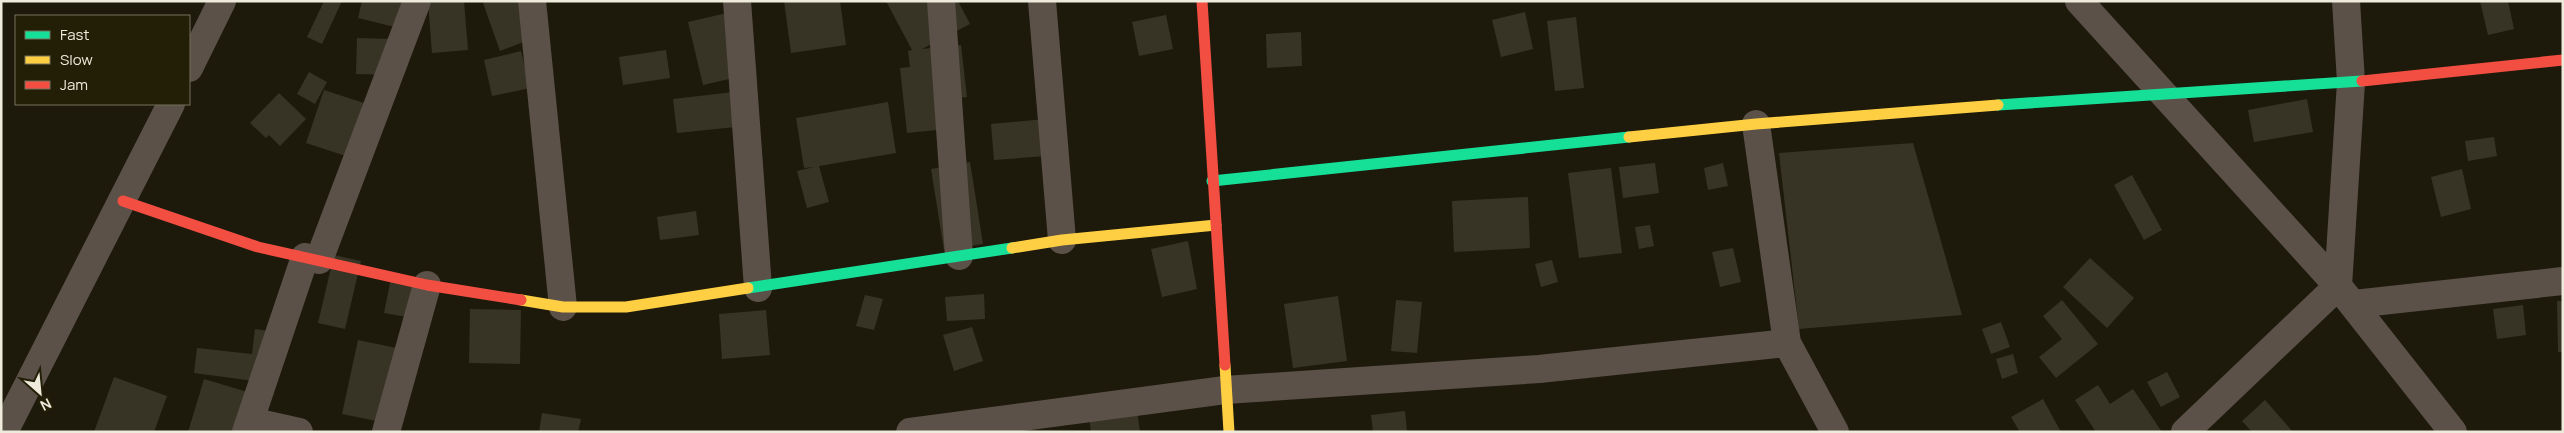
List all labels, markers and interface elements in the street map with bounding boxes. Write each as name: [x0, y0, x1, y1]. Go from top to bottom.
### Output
legend: [15, 15, 190, 105]
text: Fast: [60, 24, 89, 45]
text: Slow: [60, 49, 93, 70]
text: Jam: [60, 74, 88, 95]
north arrow: [15, 368, 65, 418]
text: N: [37, 394, 55, 416]

